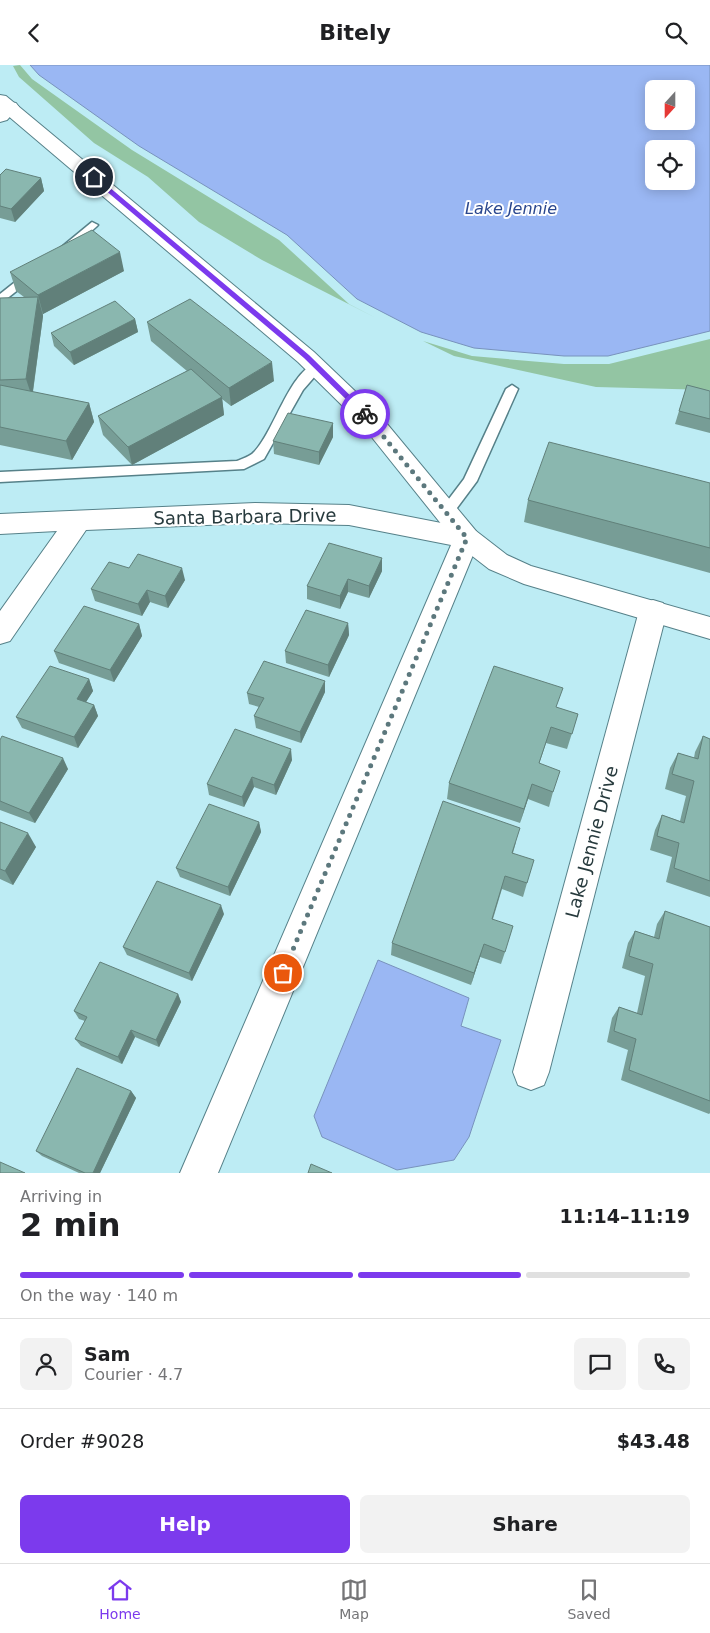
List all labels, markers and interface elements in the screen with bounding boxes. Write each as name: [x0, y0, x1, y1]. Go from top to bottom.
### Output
icon: back: [20, 19, 48, 47]
icon: search: [662, 19, 690, 47]
text: Bitely: [319, 20, 391, 45]
north arrow: [645, 80, 695, 130]
map controls: [645, 80, 695, 190]
button: locate: [645, 140, 695, 190]
pin: [73, 156, 115, 198]
icon: home: [80, 163, 108, 191]
water label: Lake Jennie: [465, 199, 557, 218]
courier: [340, 389, 390, 439]
icon: bike: [351, 400, 379, 428]
street label: Santa Barbara Drive: [153, 504, 337, 529]
street label: Lake Jennie Drive: [561, 764, 622, 920]
pin: [262, 952, 304, 994]
icon: bag: [269, 959, 297, 987]
text: Arriving in: [20, 1187, 102, 1206]
text: 11:14–11:19: [560, 1205, 690, 1227]
text: 2 min: [20, 1206, 121, 1244]
text: On the way · 140 m: [20, 1286, 178, 1305]
button: person: [20, 1338, 72, 1390]
button: chat: [574, 1338, 626, 1390]
button: phone: [638, 1338, 690, 1390]
text: Sam: [84, 1343, 130, 1365]
text: Courier · 4.7: [84, 1365, 183, 1384]
text: Order #9028: [20, 1430, 144, 1452]
text: $43.48: [617, 1430, 690, 1452]
button: Help: [20, 1495, 350, 1553]
button: Share: [360, 1495, 690, 1553]
tab: Home: [99, 1576, 141, 1622]
tab: Map: [339, 1576, 369, 1622]
tab: Saved: [567, 1576, 611, 1622]

